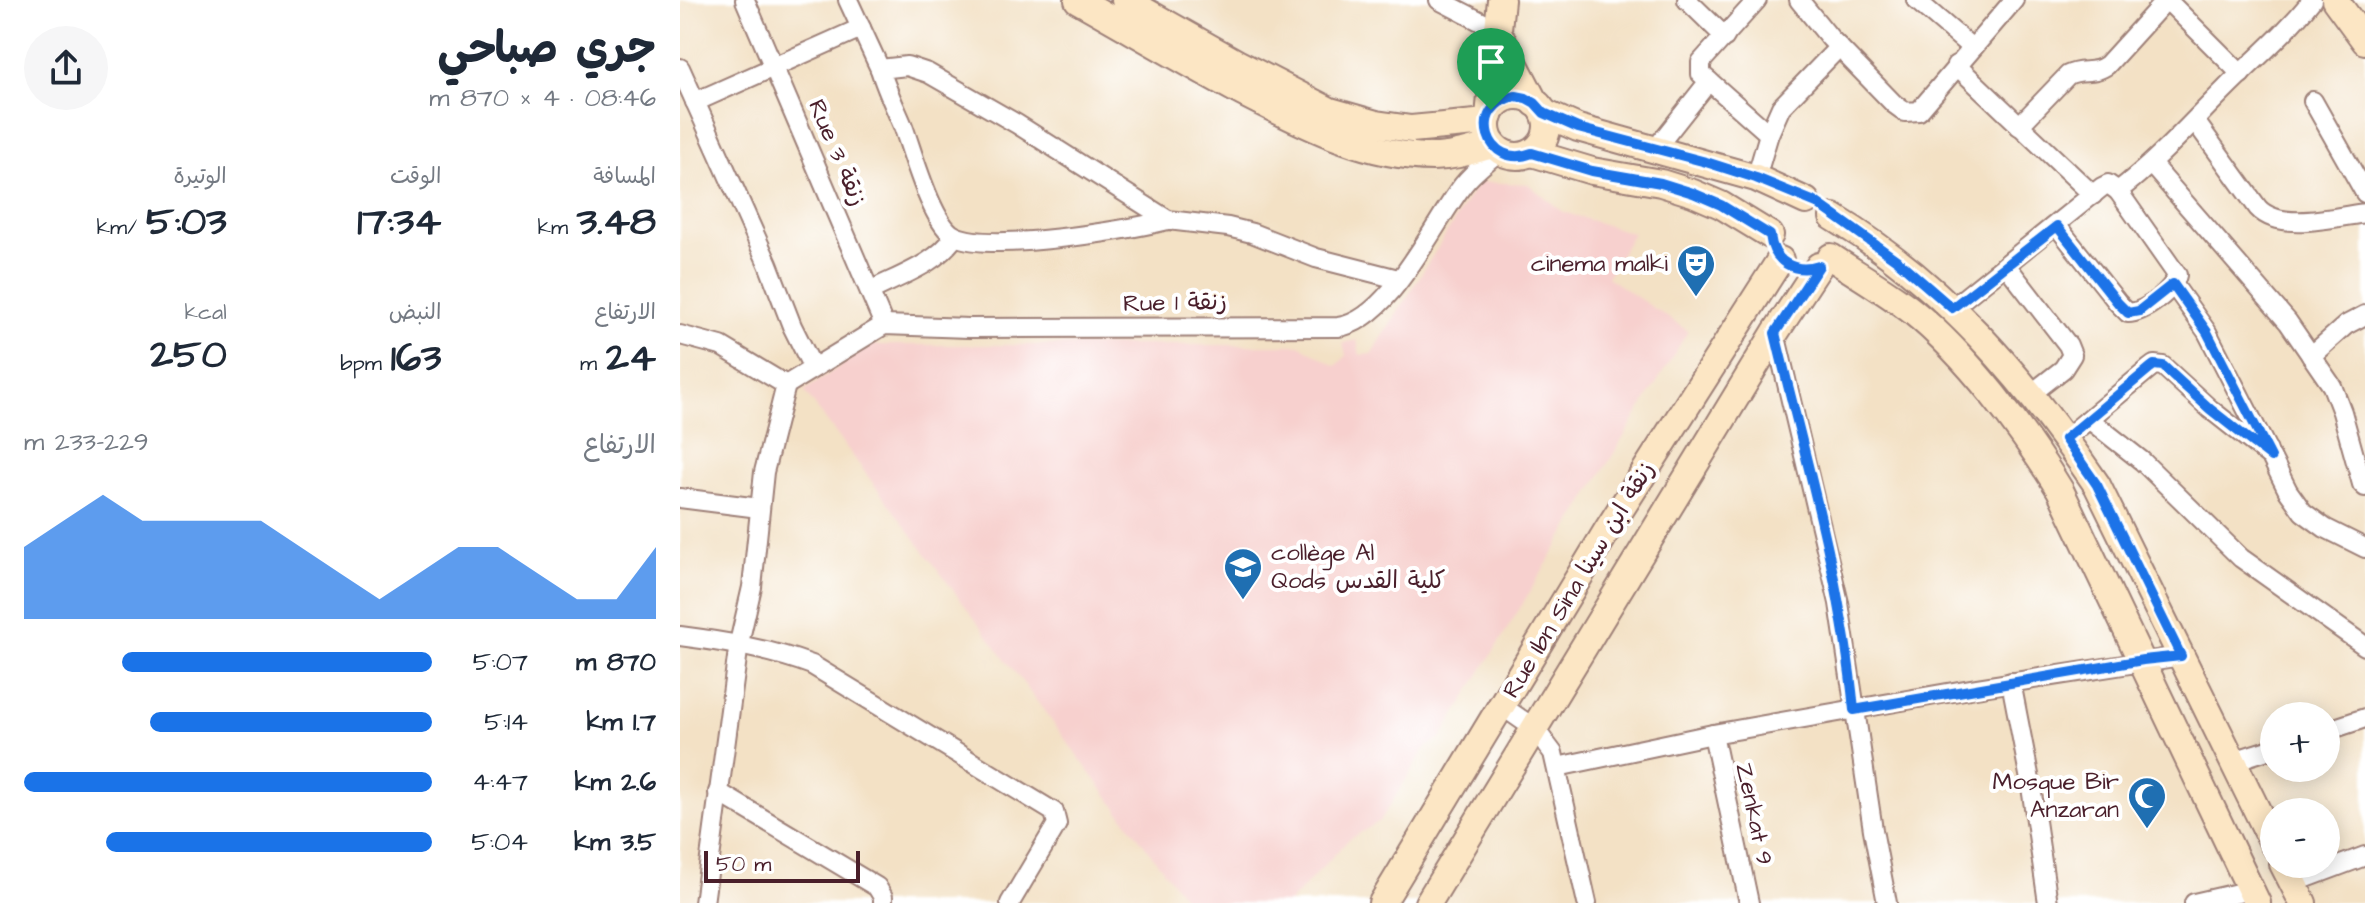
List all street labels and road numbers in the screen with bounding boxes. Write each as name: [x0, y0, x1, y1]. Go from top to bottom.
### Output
street label: Rue 3 زنقة: [799, 94, 875, 212]
street label: Rue 1 زنقة: [1123, 285, 1227, 321]
street label: Rue Ibn Sina زنقة ابن سينا: [1495, 455, 1663, 705]
street label: Zenkat 9: [1727, 760, 1781, 868]

